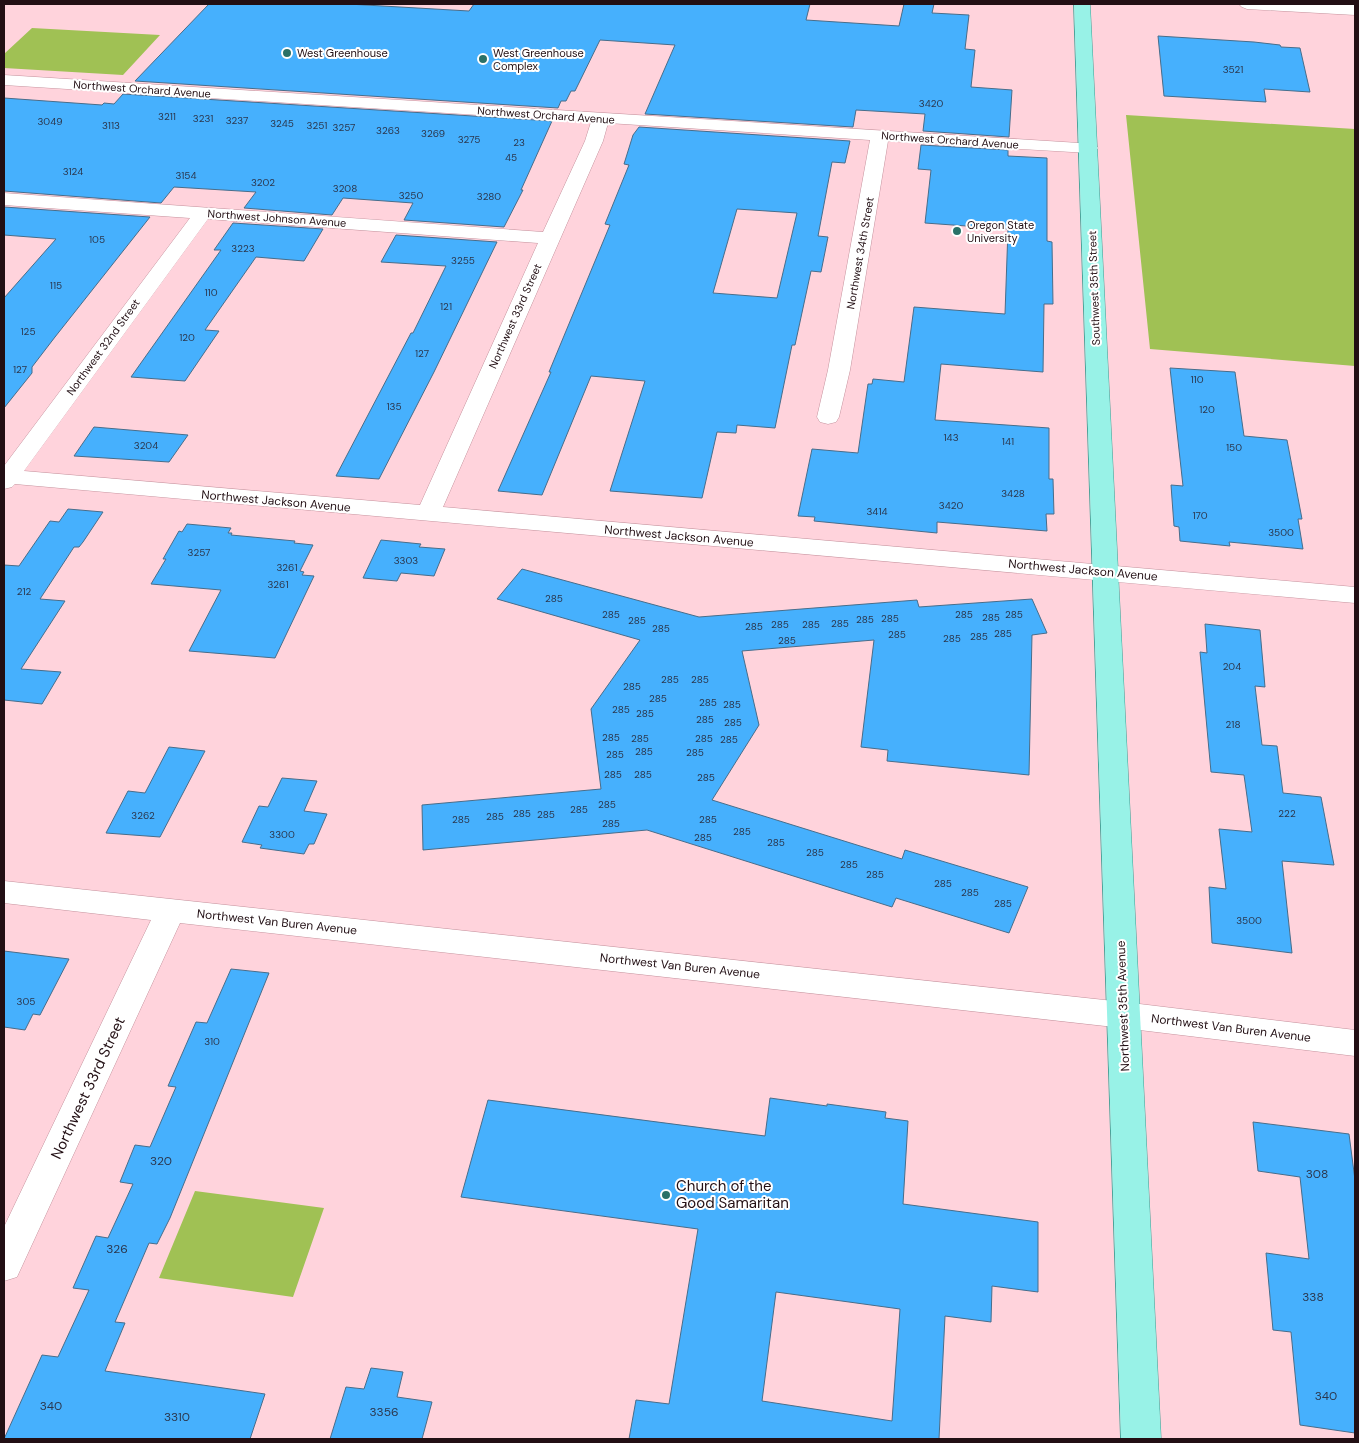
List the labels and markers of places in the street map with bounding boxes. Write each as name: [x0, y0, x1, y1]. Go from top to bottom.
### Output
place label: West Greenhouse: [297, 46, 388, 60]
place label: West Greenhouse Complex: [493, 46, 584, 73]
marker: West Greenhouse: [281, 47, 293, 59]
marker: West Greenhouse Complex: [477, 53, 489, 65]
place label: Oregon State University: [967, 218, 1034, 245]
marker: Oregon State University: [951, 225, 963, 237]
place label: Church of the Good Samaritan: [676, 1176, 789, 1213]
marker: Church of the Good Samaritan: [660, 1189, 672, 1201]

